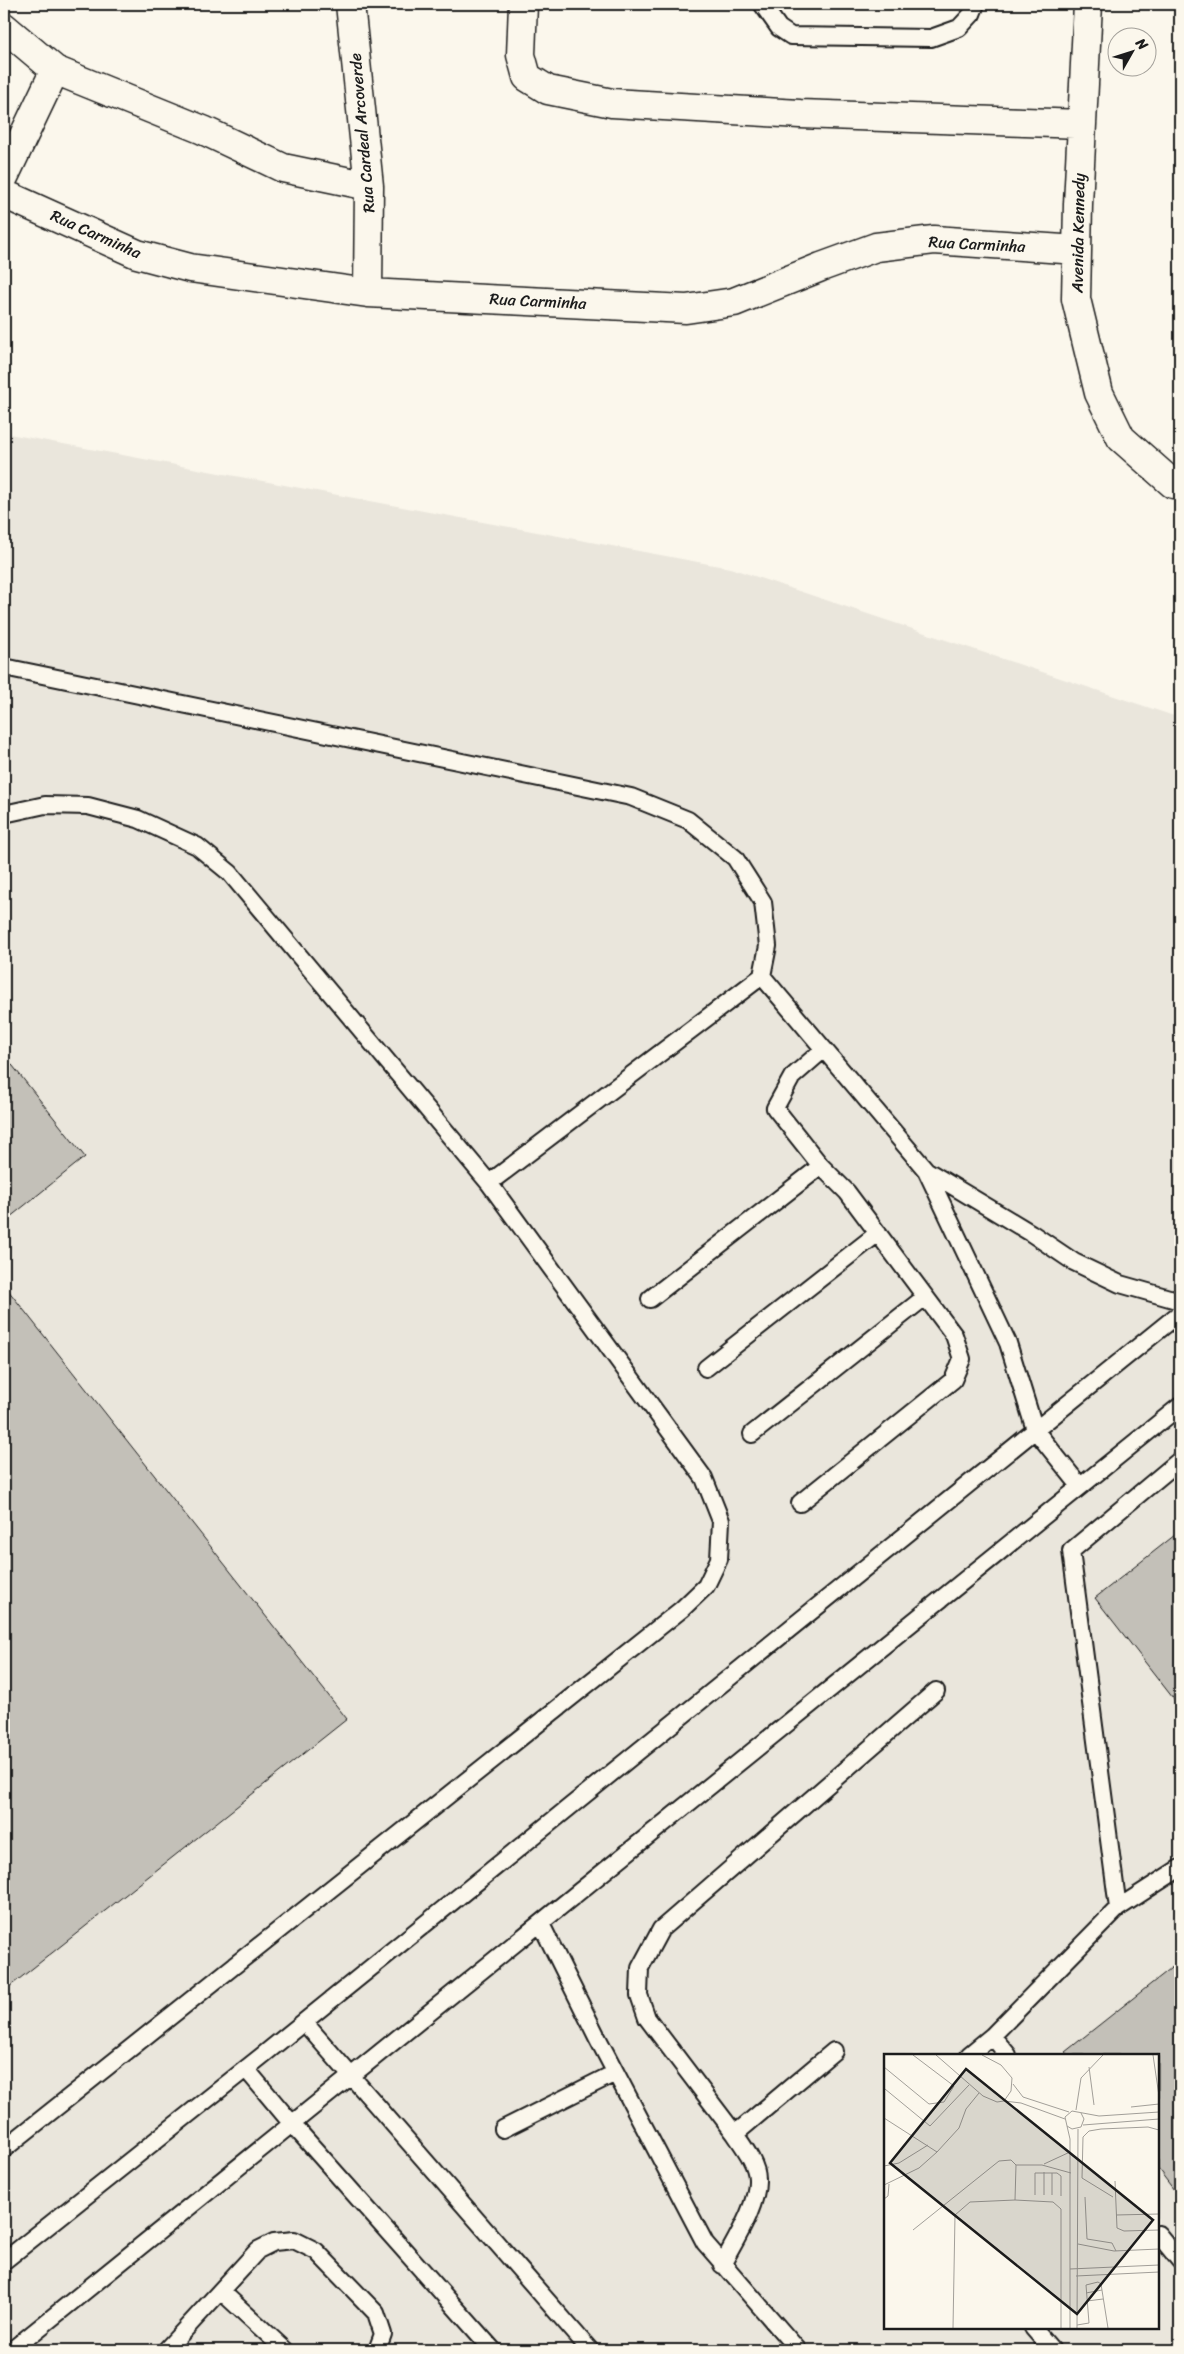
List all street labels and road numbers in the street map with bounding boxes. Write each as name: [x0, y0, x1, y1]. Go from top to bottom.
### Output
street label: Rua Cardeal Arcoverde: [341, 52, 383, 214]
street label: Avenida Kennedy: [1062, 172, 1094, 294]
street label: Rua Carminha: [46, 201, 147, 267]
street label: Rua Carminha: [928, 227, 1027, 261]
street label: Rua Carminha: [489, 284, 588, 318]

